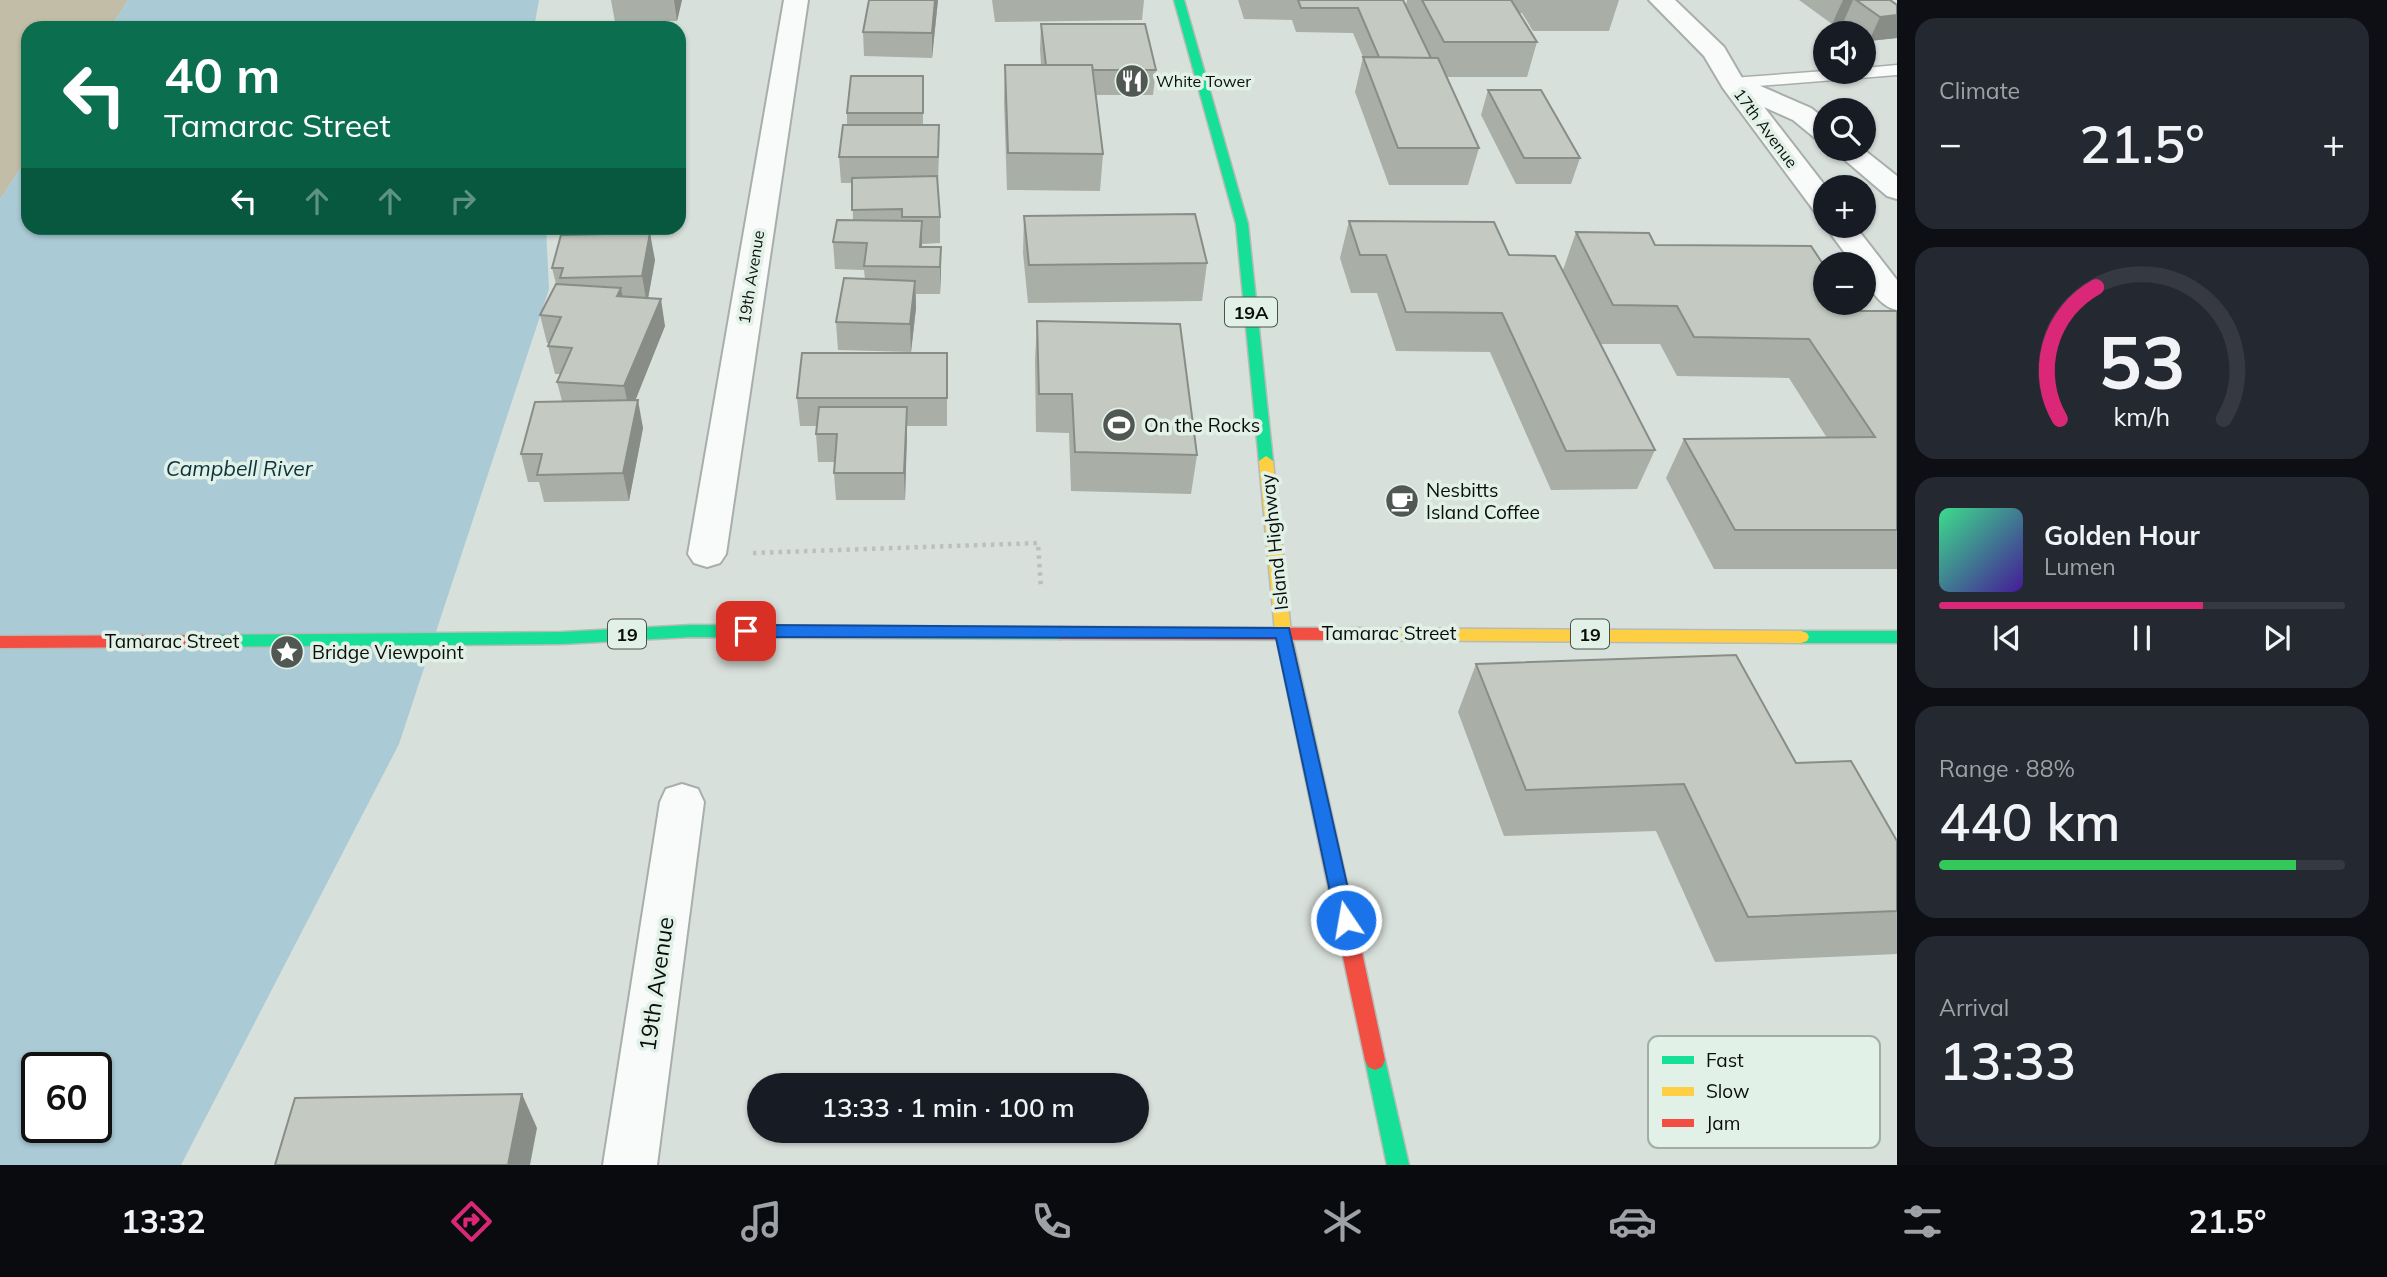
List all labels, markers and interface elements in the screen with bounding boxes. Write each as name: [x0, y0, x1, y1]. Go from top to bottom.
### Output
map controls: [1813, 21, 1876, 315]
button: sound: [1813, 21, 1876, 84]
text: 40 m: [164, 44, 280, 105]
icon: left: [49, 49, 140, 140]
restaurant icon: White Tower: [1113, 62, 1151, 100]
place label: White Tower: [1156, 71, 1251, 91]
text: Climate: [1939, 76, 2020, 105]
street label: 17th Avenue: [1730, 84, 1802, 172]
button: search: [1813, 98, 1876, 161]
text: Tamarac Street: [164, 105, 391, 145]
text: 21.5°: [2079, 111, 2205, 176]
text: −: [1939, 119, 1962, 167]
text: +: [2322, 119, 2345, 167]
button: +: [1813, 175, 1876, 238]
icon: left: [225, 182, 263, 220]
icon: ahead: [298, 182, 336, 220]
icon: ahead: [371, 182, 409, 220]
icon: right: [444, 182, 482, 220]
street label: 19th Avenue: [734, 229, 768, 325]
button: −: [1813, 252, 1876, 315]
road number: 19A: [1225, 298, 1277, 326]
text: 53: [2098, 317, 2186, 408]
text: km/h: [2114, 401, 2170, 432]
sports icon: On the Rocks: [1100, 406, 1138, 444]
place label: On the Rocks: [1144, 413, 1260, 437]
water label: Campbell River: [166, 455, 314, 481]
street label: Island Highway: [1255, 473, 1293, 611]
place label: Nesbitts Island Coffee: [1426, 478, 1540, 524]
cafe icon: Nesbitts Island Coffee: [1383, 482, 1421, 520]
text: Golden Hour: [2044, 519, 2200, 552]
text: Lumen: [2044, 552, 2116, 581]
pin: [716, 601, 776, 661]
icon: arrive: [727, 612, 765, 650]
icon: previous: [1988, 619, 2026, 657]
icon: pause: [2123, 619, 2161, 657]
icon: next: [2258, 619, 2296, 657]
road number: 19: [608, 620, 646, 648]
road number: 19: [1571, 620, 1609, 648]
street label: Tamarac Street: [1322, 621, 1457, 645]
street label: Tamarac Street: [105, 629, 240, 653]
place icon: Bridge Viewpoint: [268, 633, 306, 671]
place label: Bridge Viewpoint: [312, 640, 464, 664]
text: Range · 88%: [1939, 754, 2075, 783]
text: 440 km: [1939, 789, 2120, 854]
position arrow: [1309, 883, 1383, 957]
street label: 19th Avenue: [632, 915, 680, 1053]
text: Arrival: [1939, 993, 2009, 1022]
text: 13:33: [1939, 1028, 2076, 1093]
legend: [1648, 1036, 1880, 1148]
text: Fast: [1706, 1048, 1744, 1072]
speed limit sign: 60: [21, 1052, 112, 1143]
text: Slow: [1706, 1079, 1750, 1103]
text: 13:33 · 1 min · 100 m: [821, 1091, 1075, 1124]
text: Jam: [1706, 1111, 1740, 1135]
icon: directions: [447, 1197, 496, 1246]
icon: music: [737, 1197, 786, 1246]
icon: phone: [1027, 1197, 1076, 1246]
icon: climate: [1318, 1197, 1367, 1246]
icon: car: [1608, 1197, 1657, 1246]
icon: filters: [1898, 1197, 1947, 1246]
text: 13:32: [121, 1201, 205, 1241]
text: 21.5°: [2189, 1201, 2266, 1241]

